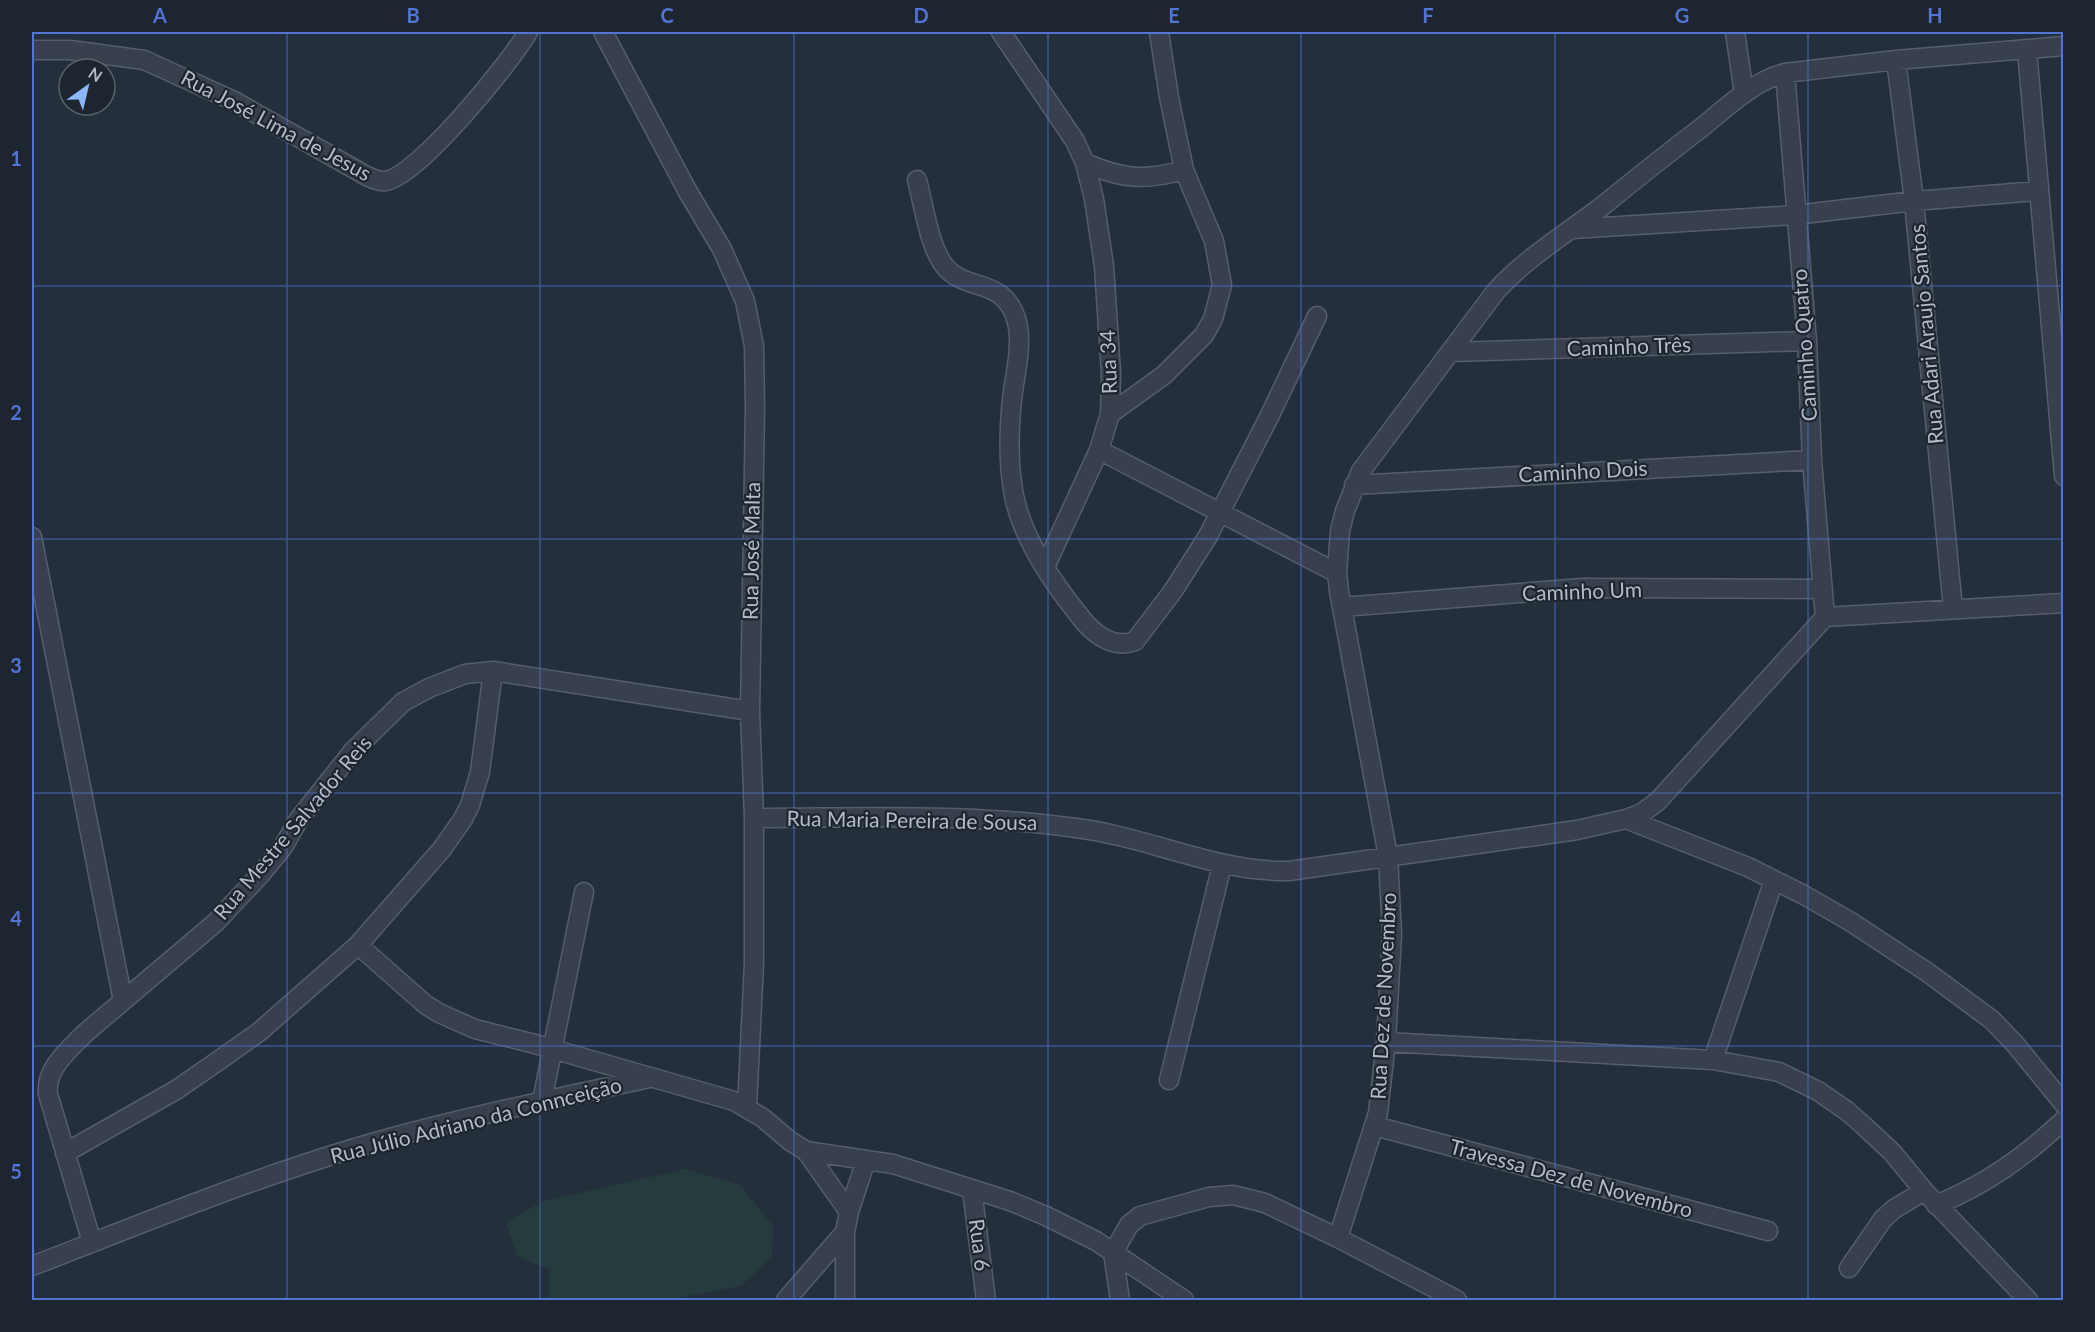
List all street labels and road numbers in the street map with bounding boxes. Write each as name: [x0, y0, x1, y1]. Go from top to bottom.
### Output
street label: Rua José Lima de Jesus: [177, 64, 376, 185]
street label: Rua Adari Araujo Santos: [1903, 223, 1948, 445]
street label: Caminho Quatro: [1786, 268, 1821, 422]
street label: Rua 34: [1094, 329, 1121, 395]
street label: Caminho Três: [1566, 331, 1692, 360]
street label: Caminho Dois: [1518, 455, 1648, 486]
street label: Rua José Malta: [737, 482, 764, 620]
street label: Caminho Um: [1522, 576, 1642, 605]
street label: Rua Mestre Salvador Reis: [208, 730, 376, 924]
street label: Rua Maria Pereira de Sousa: [786, 805, 1038, 834]
street label: Rua Dez de Novembro: [1365, 892, 1400, 1100]
street label: Rua Júlio Adriano da Connceição: [327, 1071, 624, 1168]
street label: Travessa Dez de Novembro: [1447, 1133, 1696, 1222]
street label: Rua 6: [965, 1217, 996, 1272]

